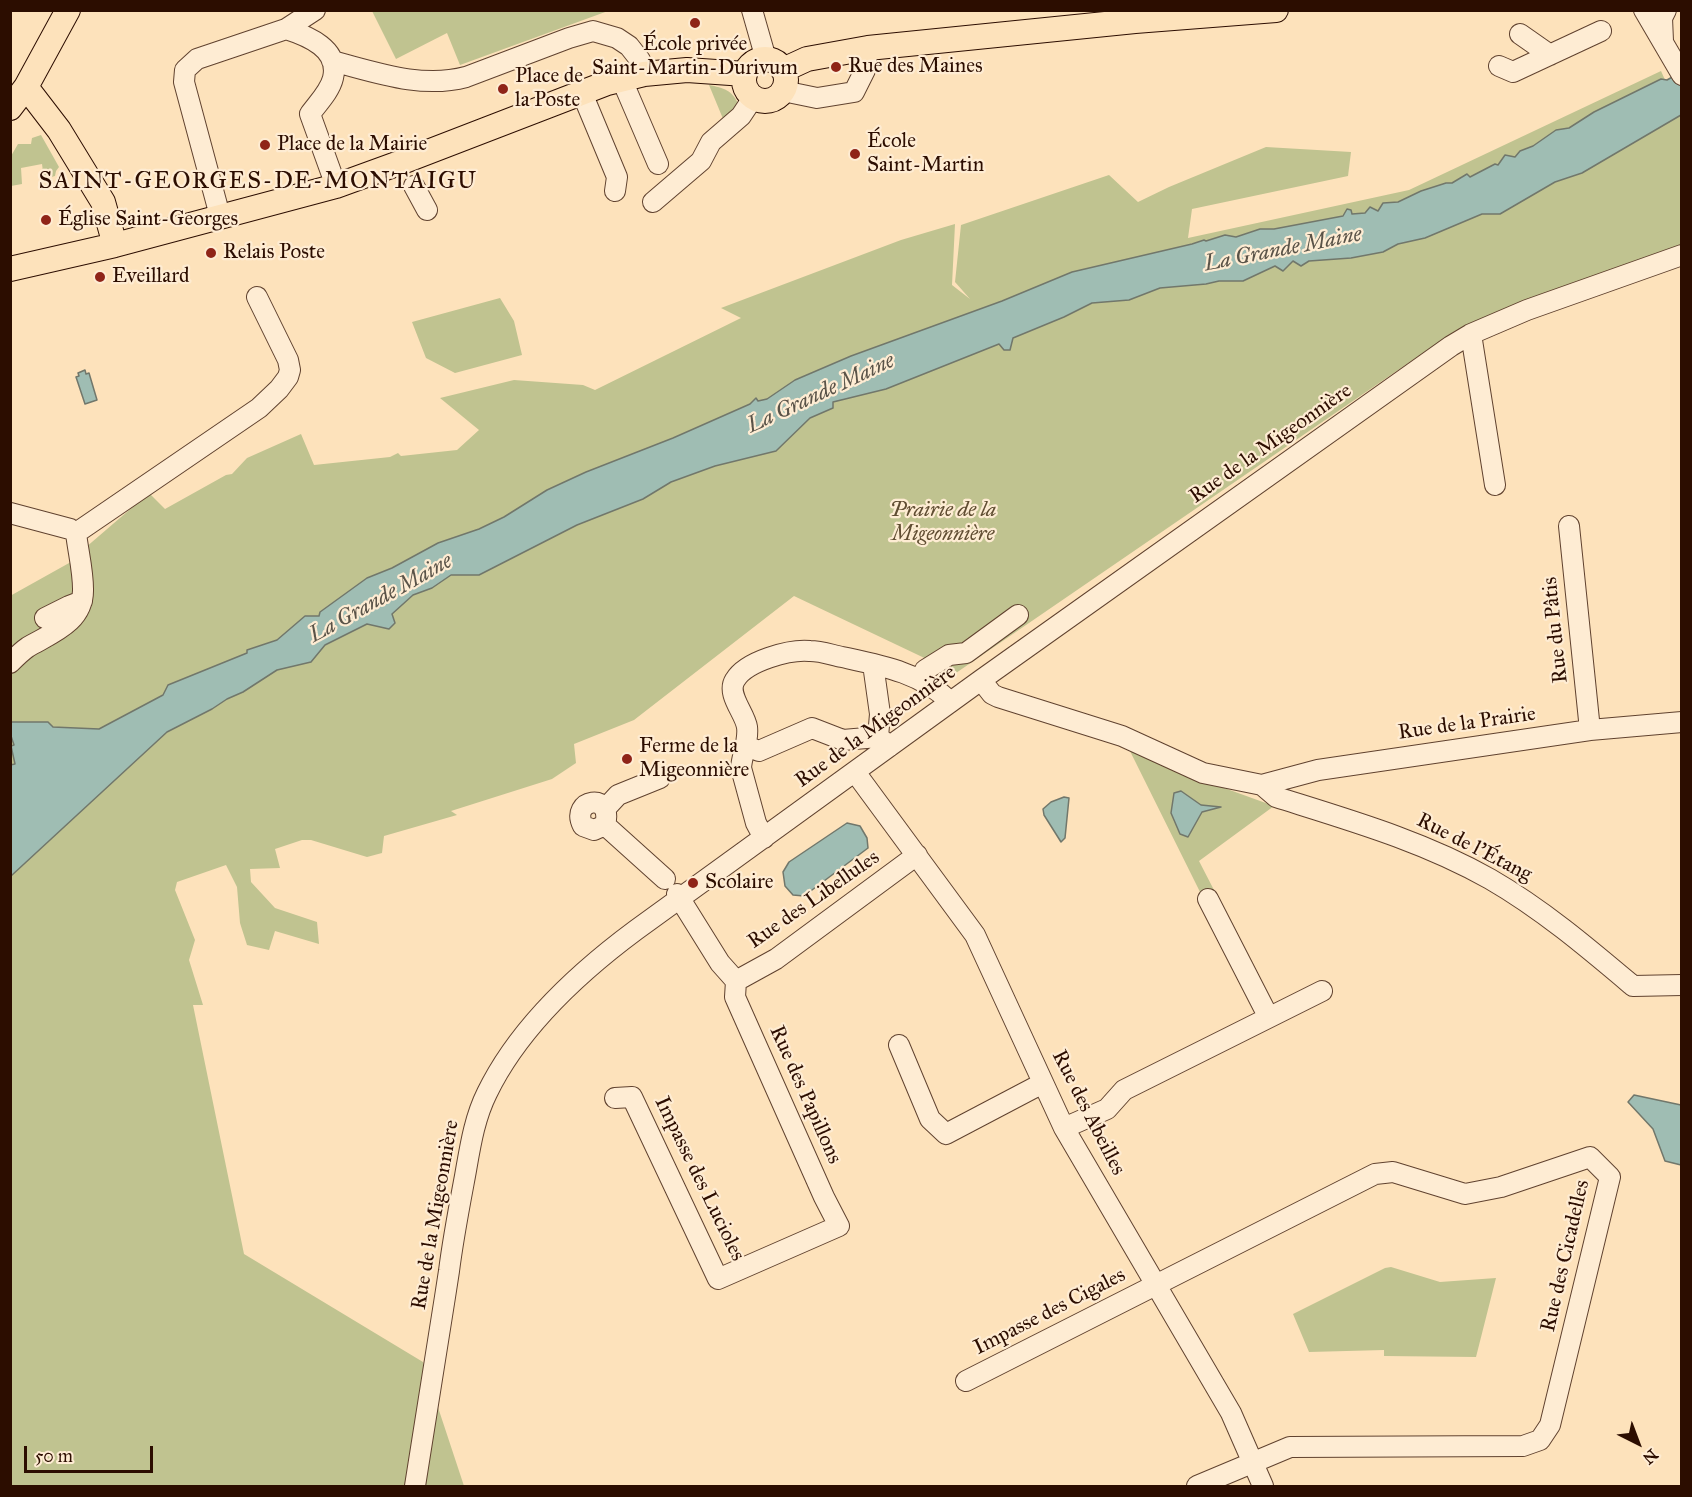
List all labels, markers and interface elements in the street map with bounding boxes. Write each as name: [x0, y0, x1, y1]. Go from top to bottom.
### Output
marker: École privée Saint-Martin-Durivum: [688, 16, 702, 30]
place label: École privée Saint-Martin-Durivum: [592, 32, 798, 82]
place label: Rue des Maines: [848, 54, 983, 80]
marker: Rue des Maines: [829, 60, 843, 74]
place label: Place de la Poste: [515, 64, 583, 114]
marker: Place de la Poste: [496, 82, 510, 96]
place label: École Saint-Martin: [867, 129, 984, 179]
place label: Place de la Mairie: [277, 132, 427, 158]
marker: Place de la Mairie: [258, 138, 272, 152]
marker: École Saint-Martin: [848, 147, 862, 161]
district label: SAINT-GEORGES-DE-MONTAIGU: [39, 168, 477, 196]
place label: Église Saint-Georges: [58, 207, 238, 233]
marker: Église Saint-Georges: [39, 213, 53, 227]
water label: La Grande Maine: [1202, 222, 1364, 278]
place label: Relais Poste: [223, 240, 325, 266]
marker: Relais Poste: [204, 246, 218, 260]
place label: Eveillard: [112, 264, 189, 290]
marker: Eveillard: [93, 270, 107, 284]
water label: La Grande Maine: [743, 348, 899, 440]
street label: Rue de la Migeonnière: [1185, 379, 1357, 509]
park label: Prairie de la Migeonnière: [890, 498, 996, 548]
water label: La Grande Maine: [305, 549, 457, 649]
street label: Rue du Pâtis: [1538, 576, 1574, 684]
street label: Rue de la Migeonnière: [791, 660, 961, 794]
street label: Rue de la Prairie: [1397, 702, 1537, 746]
place label: Ferme de la Migeonnière: [639, 734, 749, 784]
marker: Ferme de la Migeonnière: [620, 752, 634, 766]
street label: Rue de l'Étang: [1412, 808, 1536, 888]
street label: Rue des Libellules: [743, 845, 885, 955]
place label: Scolaire: [705, 870, 773, 896]
marker: Scolaire: [686, 876, 700, 890]
street label: Rue des Papillons: [763, 1022, 847, 1168]
street label: Rue des Abeilles: [1046, 1046, 1130, 1180]
street label: Impasse des Lucioles: [648, 1093, 750, 1265]
street label: Rue de la Migeonnière: [407, 1118, 465, 1312]
street label: Rue des Cicadelles: [1536, 1178, 1596, 1334]
street label: Impasse des Cigales: [970, 1263, 1130, 1361]
north arrow: [1608, 1413, 1668, 1473]
scale bar: [27, 1434, 156, 1472]
text: 50 m: [35, 1445, 73, 1467]
text: N: [1639, 1445, 1662, 1468]

